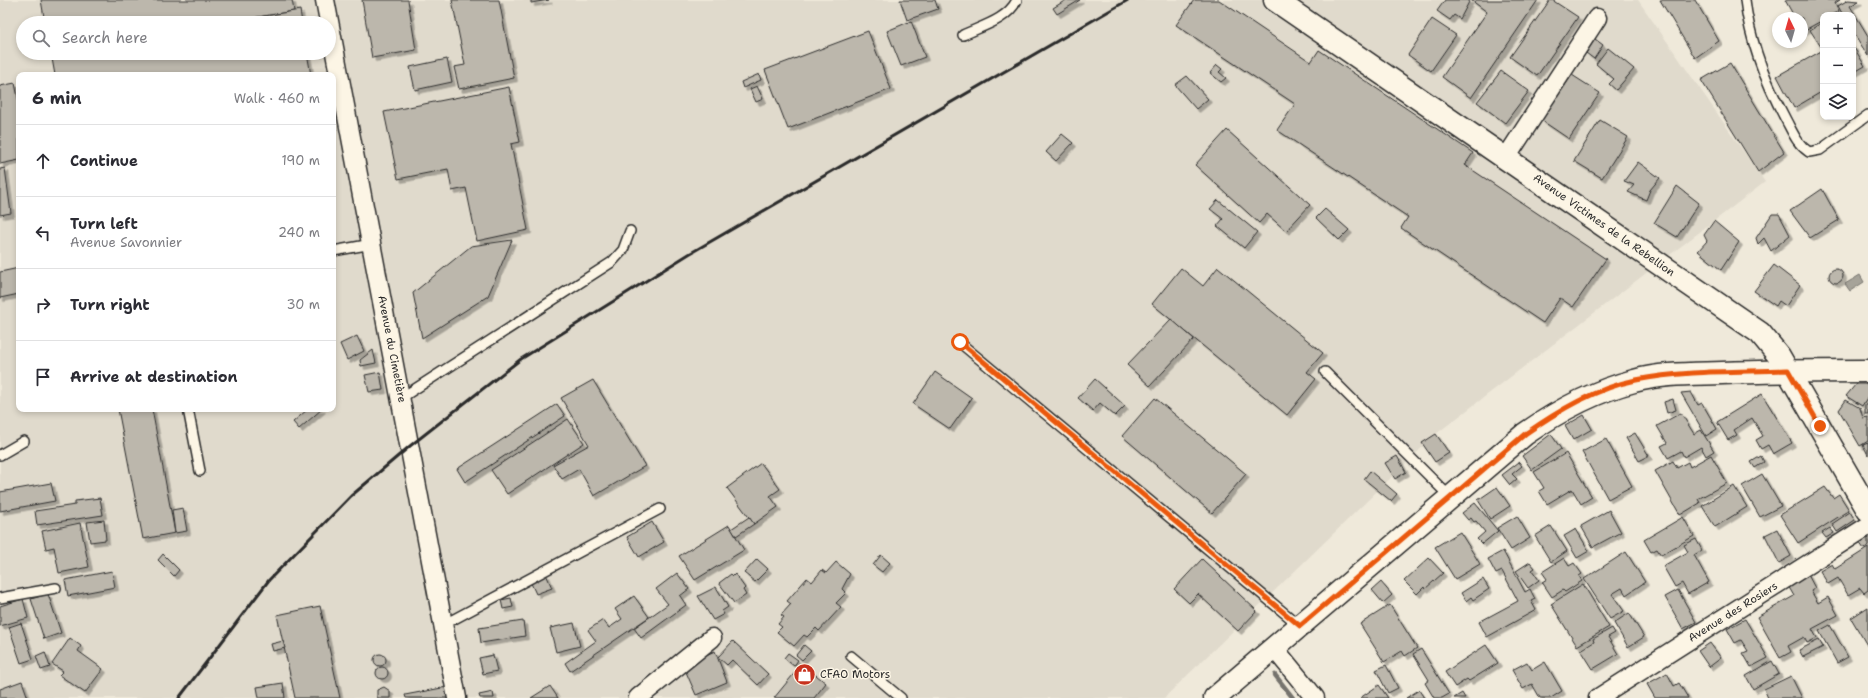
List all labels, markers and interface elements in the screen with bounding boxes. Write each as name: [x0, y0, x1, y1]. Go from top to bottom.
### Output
north arrow: [1772, 12, 1808, 48]
map controls: [1820, 12, 1856, 120]
button: +: [1820, 12, 1856, 48]
search box: [16, 16, 336, 60]
icon: search: [30, 27, 52, 49]
text: Search here: [62, 28, 148, 48]
button: −: [1820, 48, 1856, 84]
button: layers: [1820, 84, 1856, 120]
text: 6 min: [32, 87, 82, 109]
text: Walk · 460 m: [234, 90, 320, 107]
icon: ahead: [32, 150, 54, 172]
text: Continue: [70, 151, 138, 171]
text: 190 m: [281, 152, 320, 169]
street label: Avenue Victimes de la Rebellion: [1530, 170, 1678, 280]
text: Turn left: [70, 214, 138, 234]
icon: left: [32, 222, 54, 244]
text: 240 m: [278, 224, 320, 241]
text: Avenue Savonnier: [70, 234, 182, 251]
icon: right: [32, 294, 54, 316]
street label: Avenue du Cimetière: [374, 294, 410, 404]
text: Turn right: [70, 295, 150, 315]
text: 30 m: [286, 296, 320, 313]
route start: [951, 333, 969, 351]
icon: arrive: [32, 366, 54, 388]
text: Arrive at destination: [70, 367, 238, 387]
route end: [1811, 417, 1829, 435]
street label: Avenue des Rosiers: [1685, 578, 1781, 646]
shop icon: CFAO Motors: [791, 661, 817, 687]
place label: CFAO Motors: [820, 667, 890, 682]

